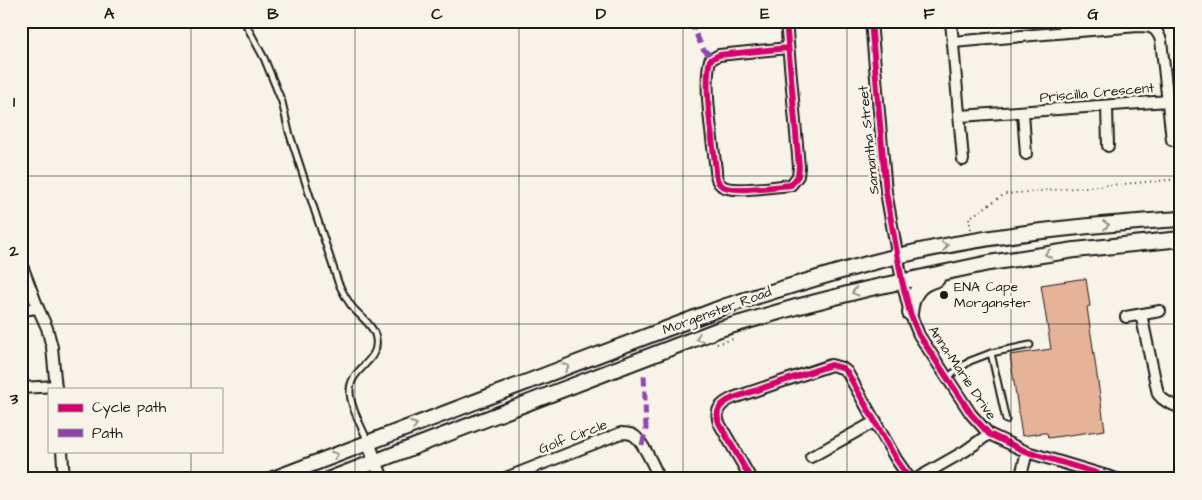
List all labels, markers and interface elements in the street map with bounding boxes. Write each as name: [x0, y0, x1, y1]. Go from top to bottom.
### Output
text: A: [104, 3, 115, 25]
text: B: [267, 3, 279, 25]
text: C: [431, 3, 443, 25]
text: D: [596, 3, 607, 25]
text: E: [760, 3, 770, 25]
text: F: [923, 3, 935, 25]
text: G: [1087, 3, 1099, 25]
street label: Priscilla Crescent: [1039, 78, 1156, 108]
street label: Samantha Street: [853, 84, 885, 196]
text: 1: [13, 91, 16, 113]
one-way arrow: [1103, 220, 1111, 231]
text: 2: [8, 240, 19, 262]
one-way arrow: [941, 242, 950, 252]
one-way arrow: [1043, 248, 1051, 259]
place label: ENA Cape Morganster: [954, 277, 1031, 313]
street label: Morgenster Road: [660, 282, 774, 340]
one-way arrow: [850, 286, 859, 297]
marker: ENA Cape Morganster: [938, 289, 950, 301]
street label: Anna-Marie Drive: [923, 322, 1001, 425]
one-way arrow: [695, 332, 703, 342]
one-way arrow: [561, 363, 569, 373]
text: 3: [9, 388, 19, 410]
legend: [48, 388, 222, 452]
text: Cycle path: [92, 397, 167, 419]
street label: Golf Circle: [536, 415, 611, 459]
one-way arrow: [409, 421, 418, 431]
text: Path: [92, 423, 123, 444]
one-way arrow: [330, 451, 339, 461]

